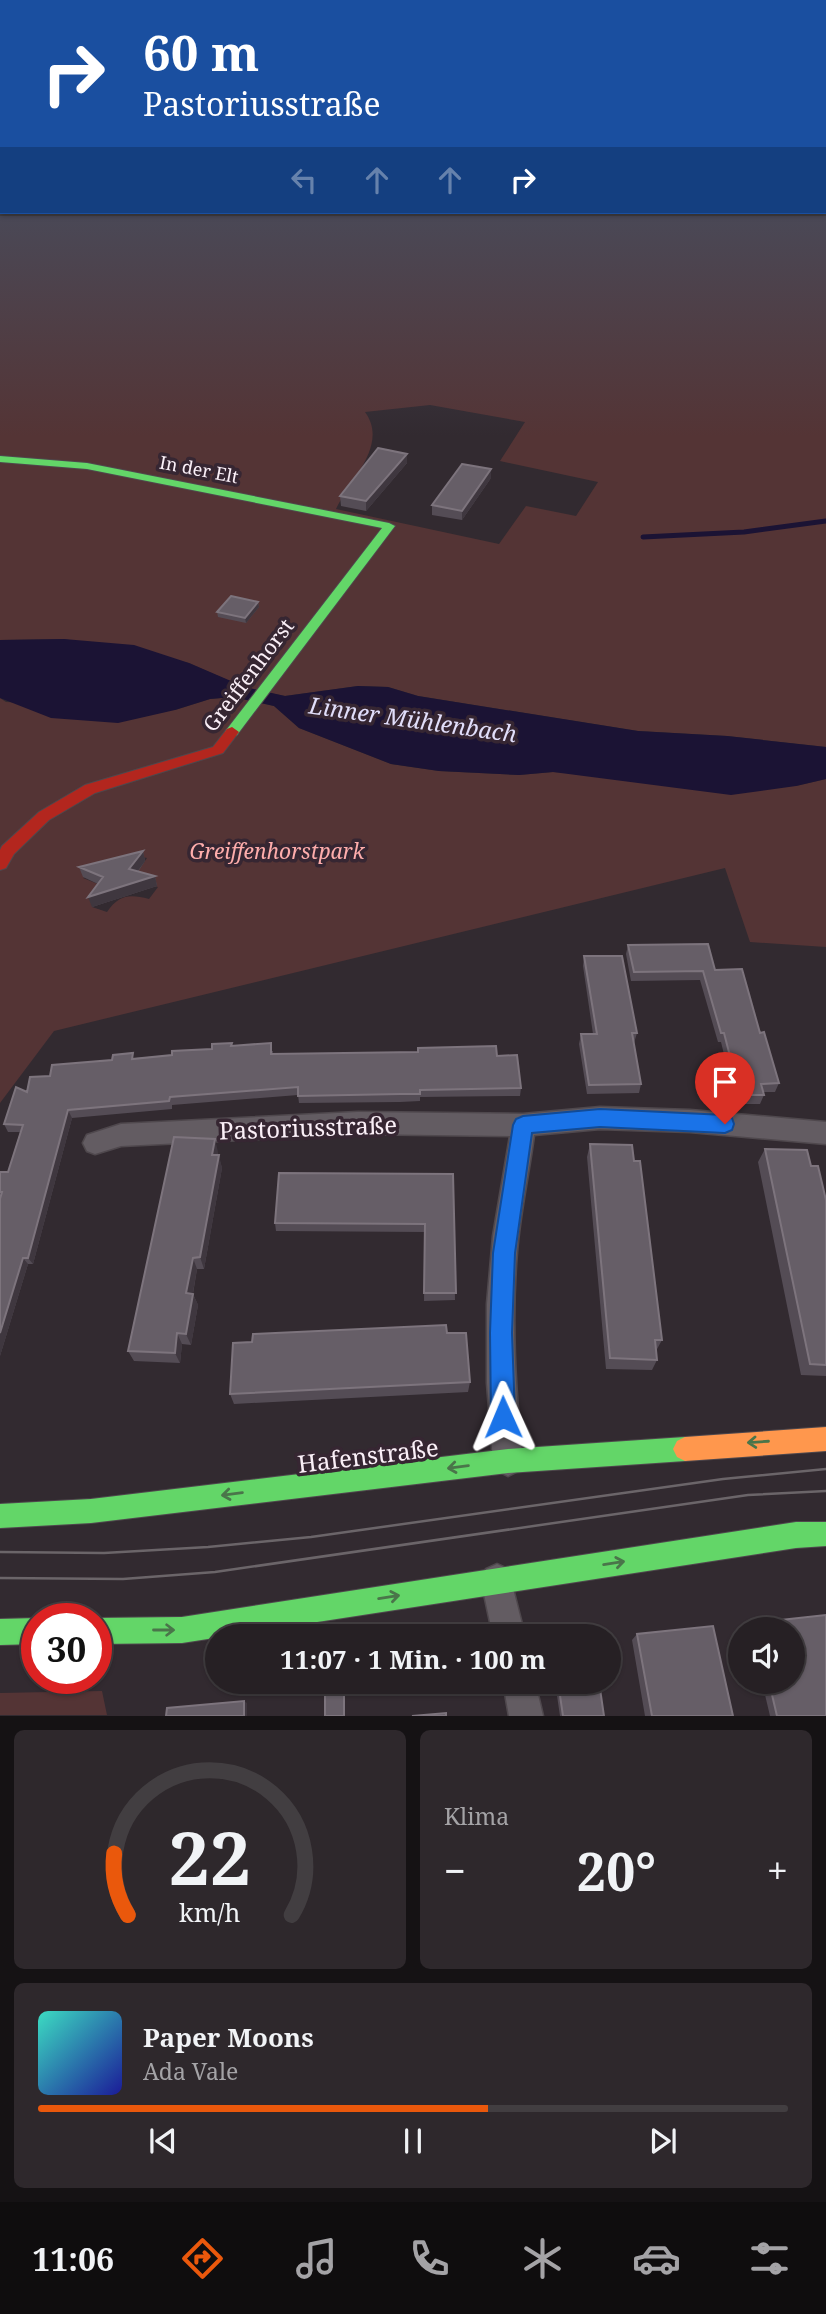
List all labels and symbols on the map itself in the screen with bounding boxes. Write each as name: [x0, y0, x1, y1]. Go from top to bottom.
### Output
street label: In der Elt: [158, 450, 240, 488]
street label: Greiffenhorst: [196, 613, 300, 737]
water label: Linner Mühlenbach: [306, 688, 519, 749]
park label: Greiffenhorstpark: [190, 837, 366, 865]
pin: [695, 1052, 755, 1124]
street label: Pastoriusstraße: [218, 1107, 398, 1147]
position arrow: [466, 1380, 540, 1454]
street label: Hafenstraße: [296, 1430, 440, 1480]
one-way arrow: [747, 1436, 770, 1449]
one-way arrow: [447, 1461, 470, 1474]
one-way arrow: [221, 1488, 244, 1501]
one-way arrow: [602, 1556, 625, 1569]
one-way arrow: [378, 1591, 400, 1604]
speed limit sign: 30: [21, 1603, 112, 1694]
one-way arrow: [153, 1623, 176, 1637]

